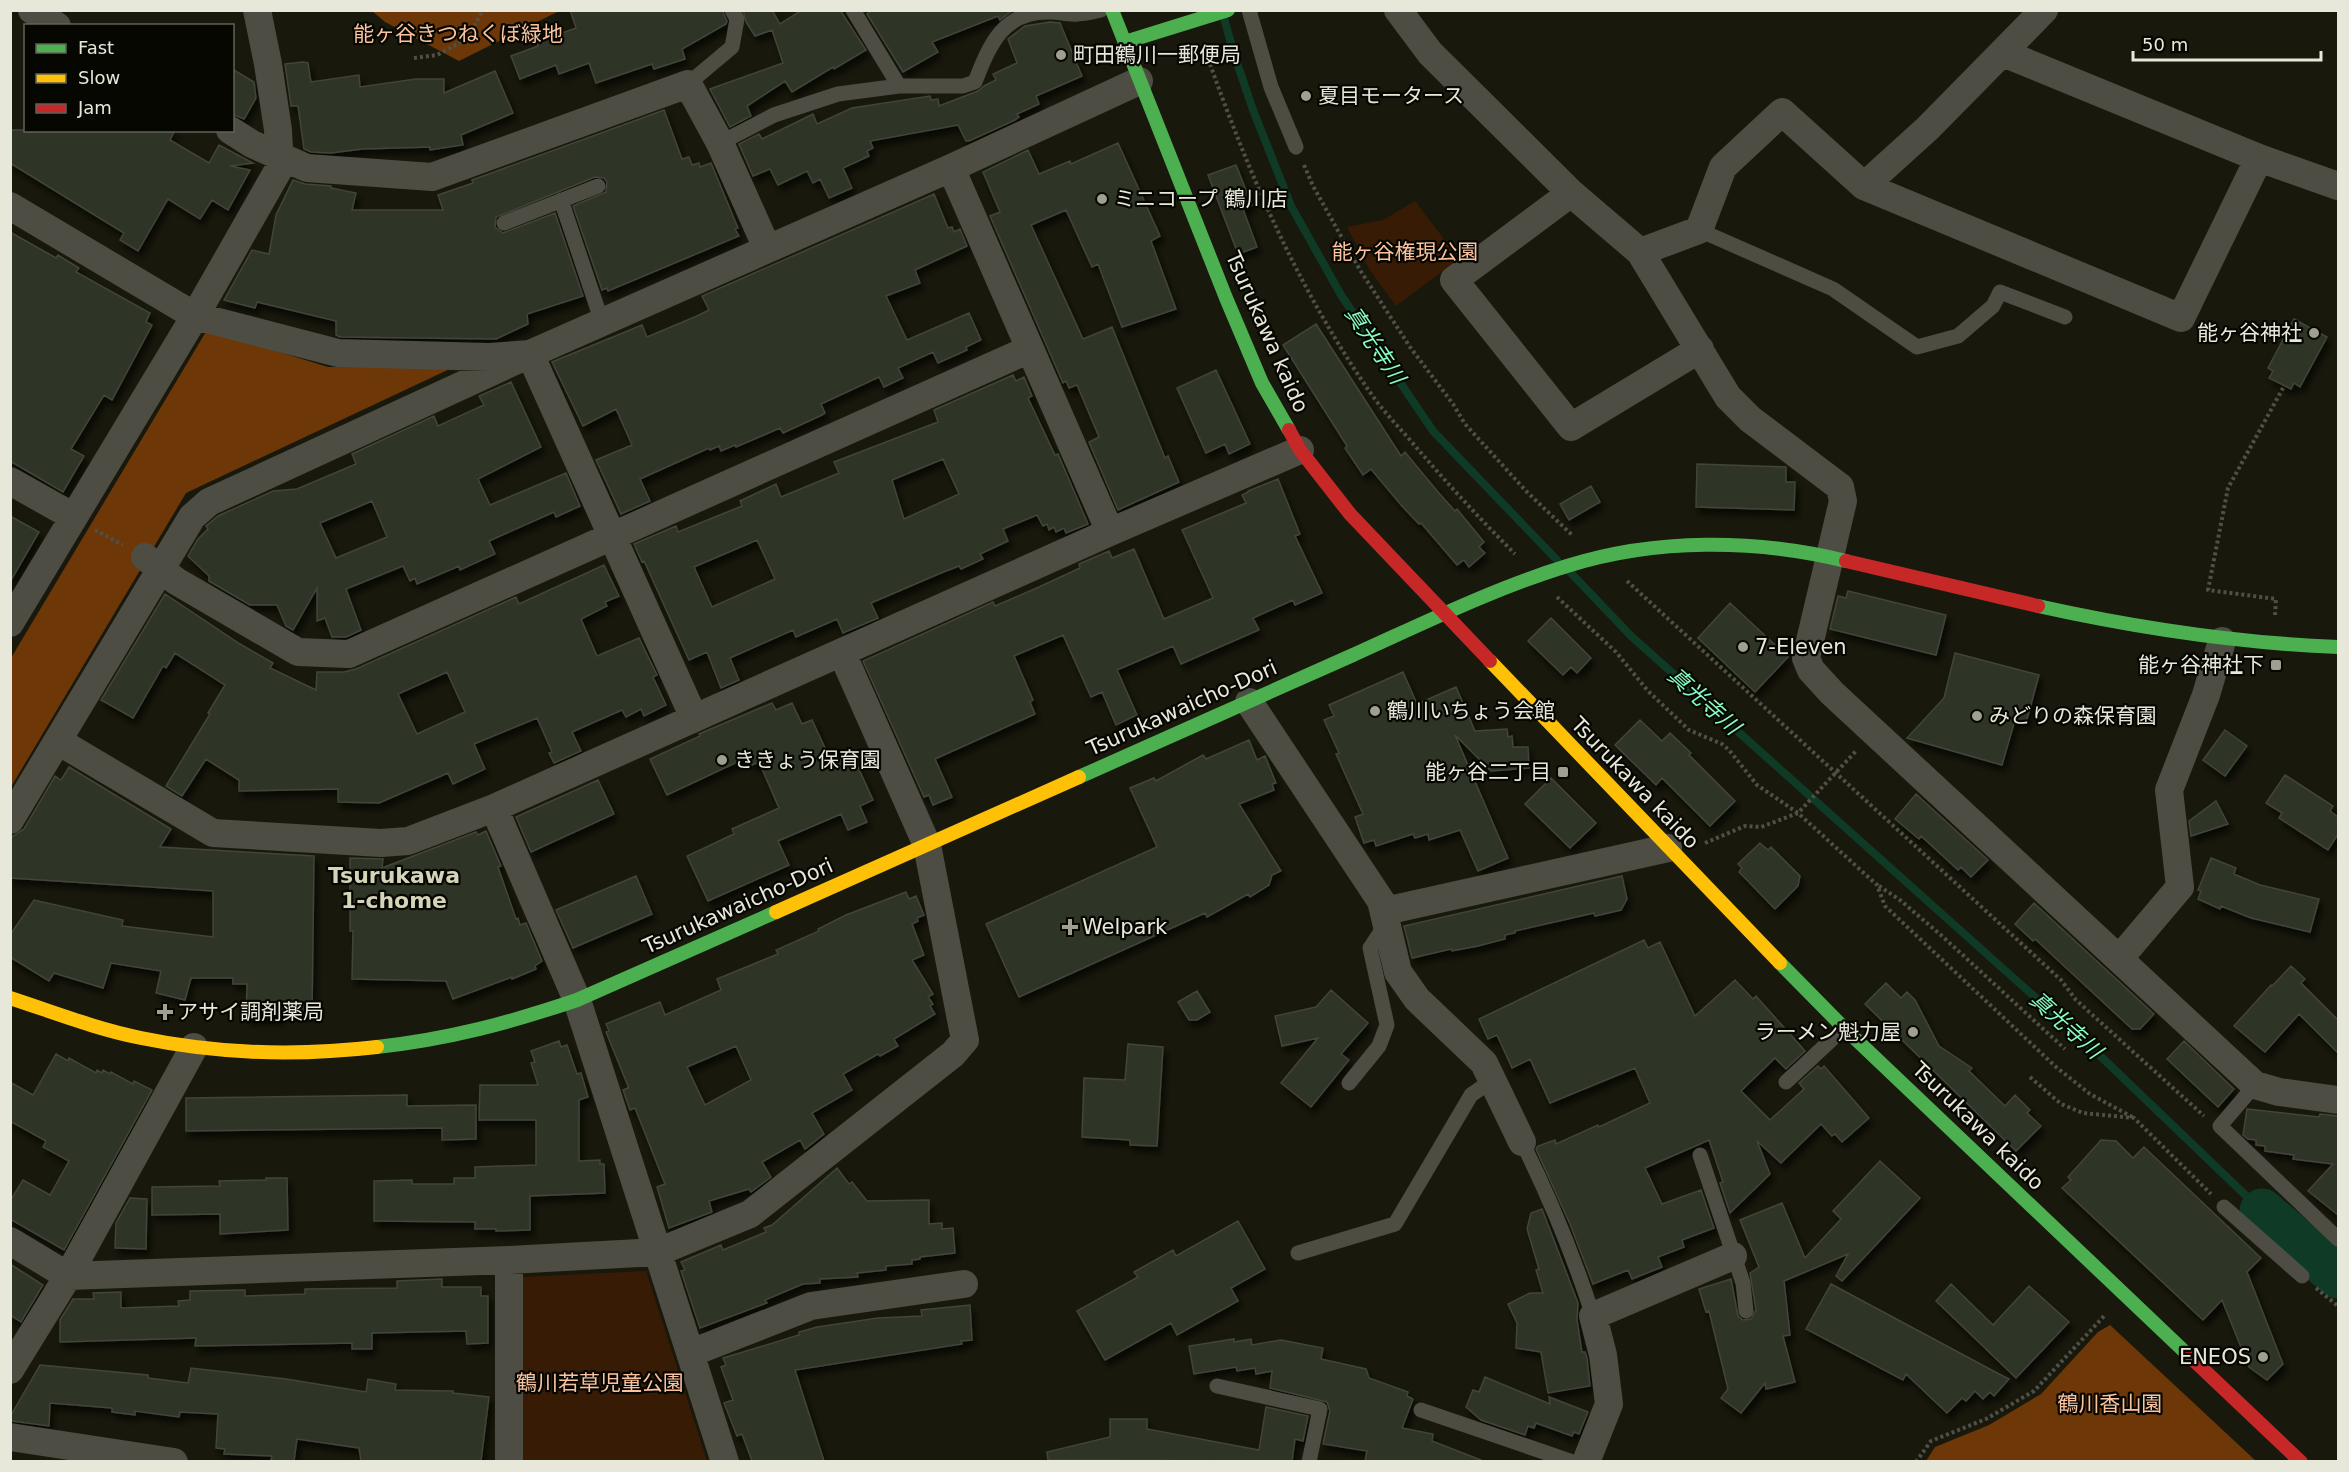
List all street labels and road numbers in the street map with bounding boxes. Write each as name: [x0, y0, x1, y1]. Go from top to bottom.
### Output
street label: Tsurukawa kaido: [1220, 247, 1313, 416]
street label: Tsurukawaicho-Dori: [1082, 655, 1281, 761]
street label: Tsurukawa kaido: [1565, 712, 1704, 854]
street label: Tsurukawaicho-Dori: [638, 853, 837, 959]
street label: Tsurukawa kaido: [1907, 1056, 2049, 1195]

